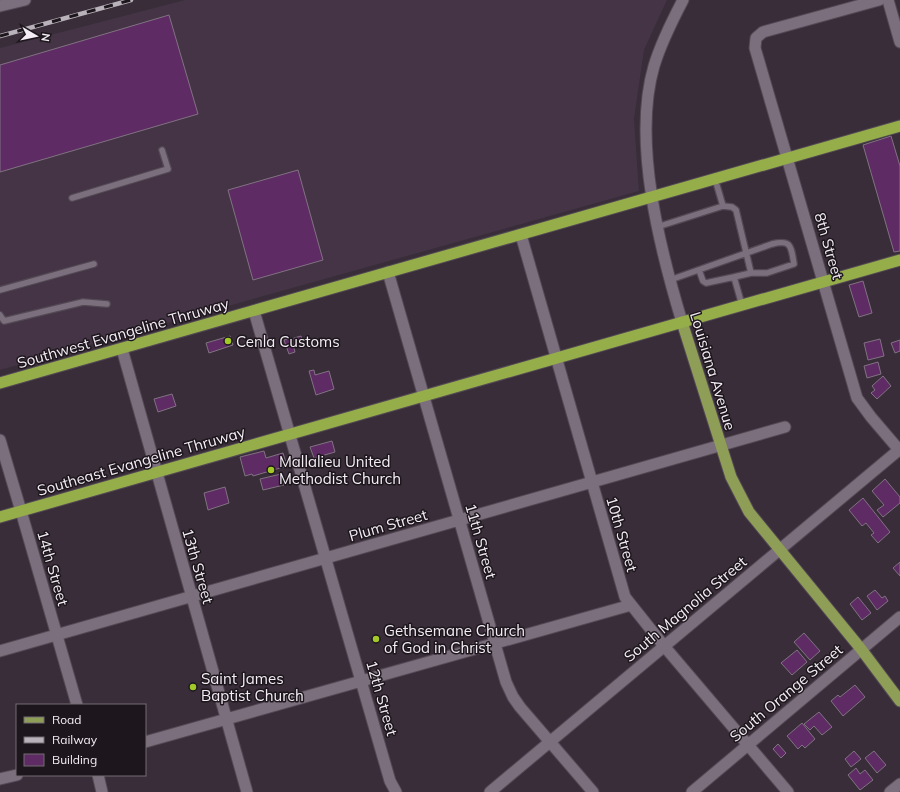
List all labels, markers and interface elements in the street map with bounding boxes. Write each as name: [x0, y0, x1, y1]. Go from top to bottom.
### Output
north arrow: [16, 16, 56, 56]
text: N: [38, 32, 53, 43]
street label: 8th Street: [810, 210, 848, 282]
street label: Southwest Evangeline Thruway: [15, 294, 231, 372]
street label: Louisiana Avenue: [686, 309, 740, 433]
place label: Cenla Customs: [236, 332, 340, 351]
marker: Cenla Customs: [223, 336, 233, 346]
street label: Southeast Evangeline Thruway: [35, 422, 247, 500]
place label: Mallalieu United Methodist Church: [279, 452, 401, 488]
marker: Mallalieu United Methodist Church: [266, 465, 276, 475]
street label: 10th Street: [602, 494, 642, 574]
street label: 11th Street: [461, 501, 501, 581]
street label: Plum Street: [347, 505, 429, 545]
street label: 13th Street: [178, 526, 218, 606]
street label: 14th Street: [33, 528, 73, 608]
street label: South Magnolia Street: [620, 552, 750, 666]
place label: Gethsemane Church of God in Christ: [384, 621, 525, 657]
marker: Gethsemane Church of God in Christ: [371, 634, 381, 644]
street label: South Orange Street: [726, 640, 846, 746]
street label: 12th Street: [362, 658, 402, 738]
place label: Saint James Baptist Church: [201, 669, 304, 705]
marker: Saint James Baptist Church: [188, 682, 198, 692]
legend: [16, 704, 146, 776]
text: Road: [52, 712, 81, 727]
text: Railway: [52, 732, 98, 747]
text: Building: [52, 752, 97, 767]

